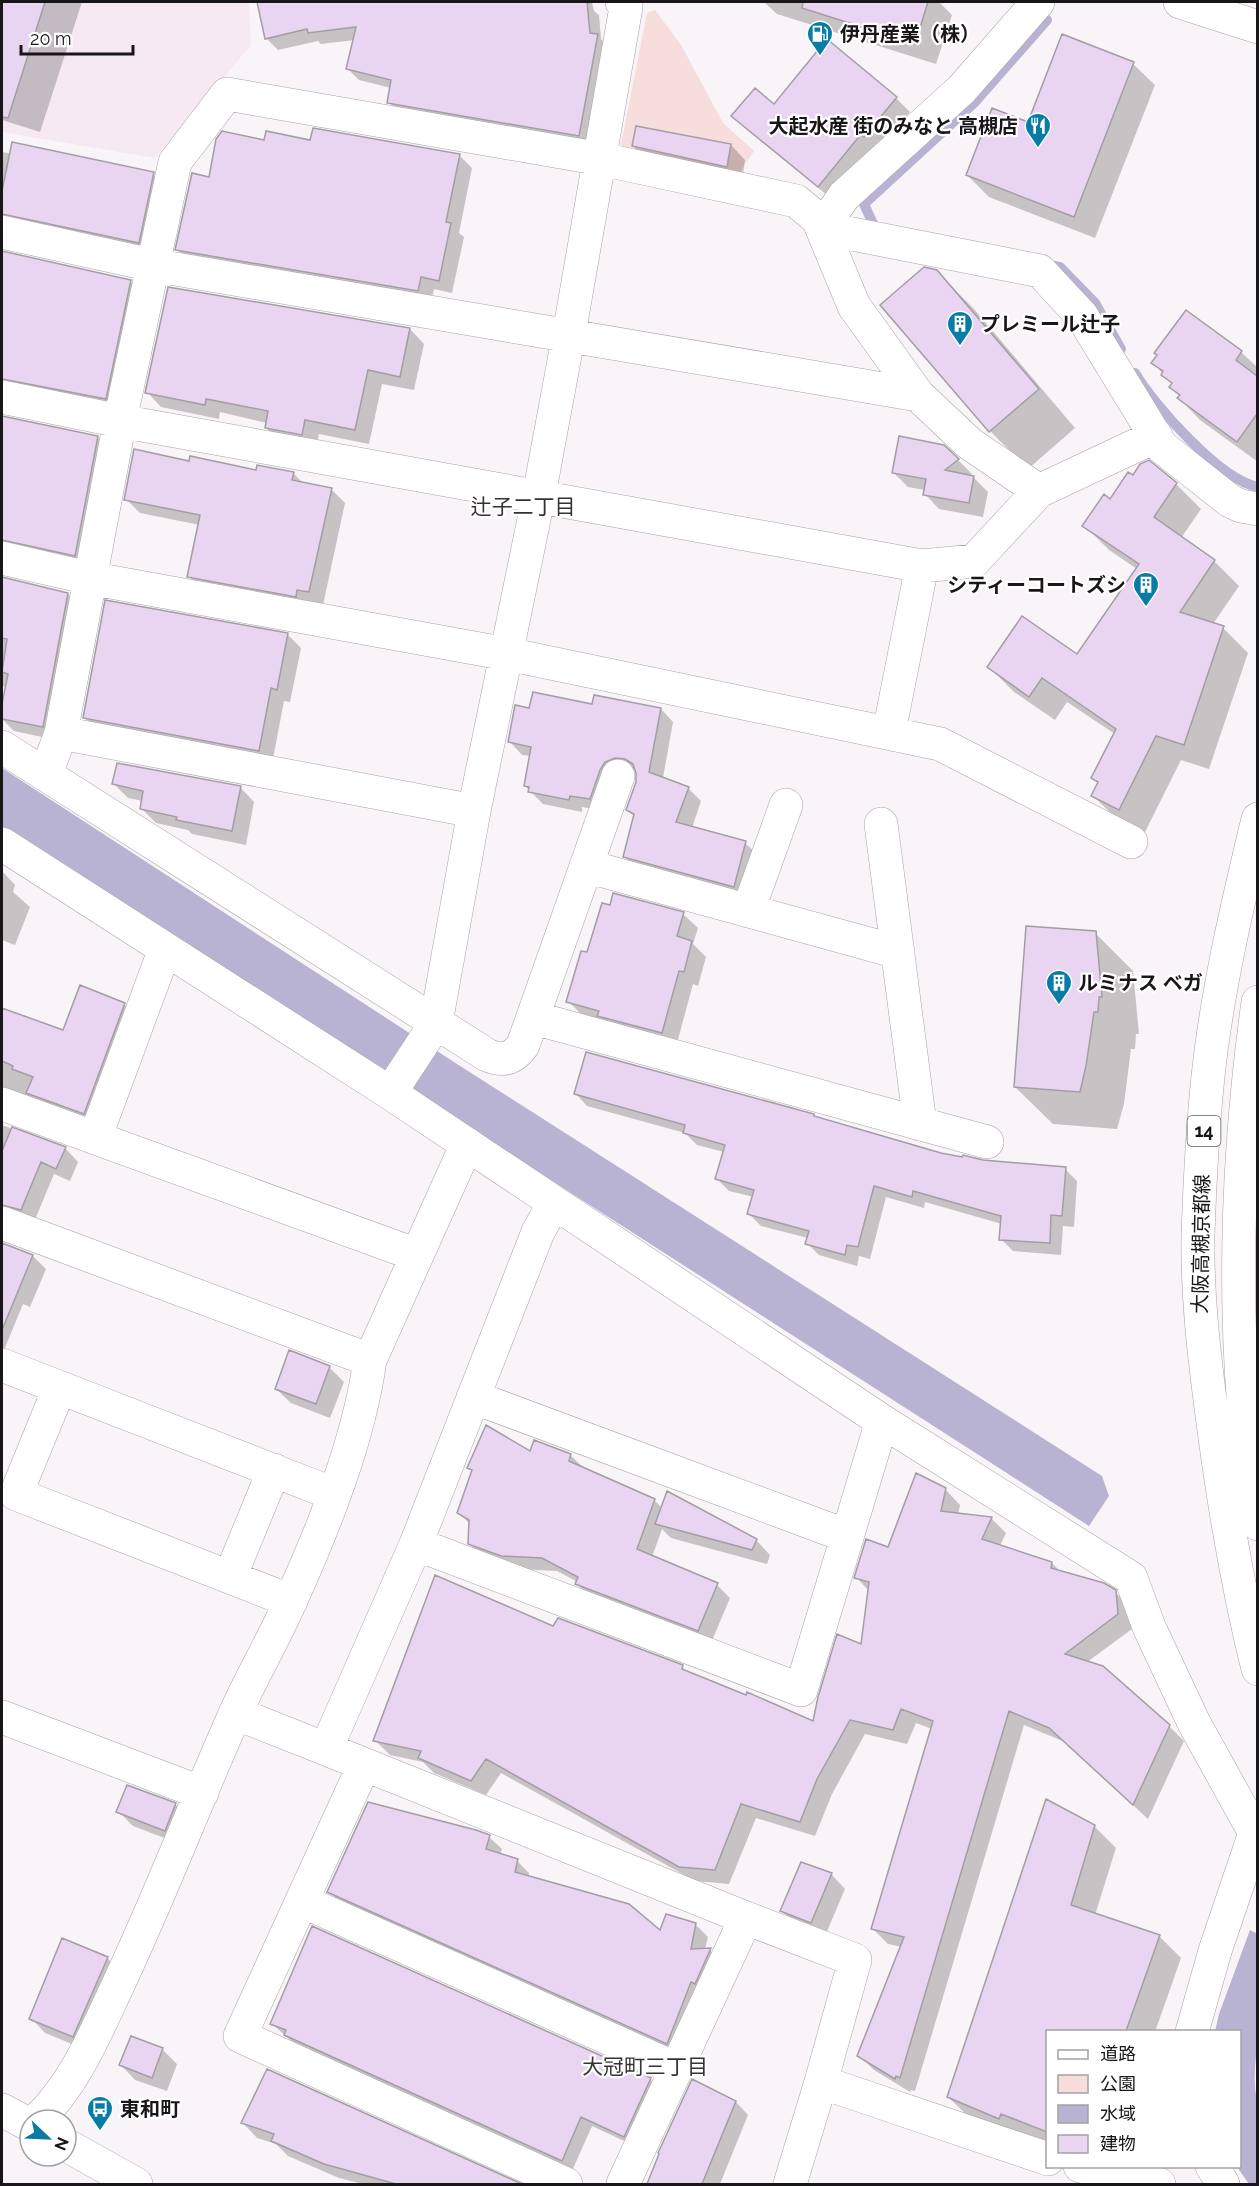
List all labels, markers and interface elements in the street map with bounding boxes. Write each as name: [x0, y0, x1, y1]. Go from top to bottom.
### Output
scale bar: [21, 18, 134, 56]
fuel station icon: 伊丹産業（株）: [805, 19, 835, 57]
place label: 伊丹産業（株）: [840, 22, 980, 46]
text: 20 m: [30, 28, 72, 49]
restaurant icon: 大起水産 街のみなと 高槻店: [1023, 111, 1053, 149]
place label: 大起水産 街のみなと 高槻店: [768, 114, 1018, 138]
building icon: プレミール辻子: [945, 309, 975, 347]
place label: プレミール辻子: [980, 312, 1120, 336]
district label: 辻子二丁目: [471, 494, 576, 519]
building icon: シティーコートズシ: [1131, 570, 1161, 608]
place label: シティーコートズシ: [947, 573, 1126, 597]
building icon: ルミナス ベガ: [1044, 968, 1074, 1006]
place label: ルミナス ベガ: [1078, 971, 1203, 995]
road number: 14: [1188, 1116, 1220, 1146]
street label: 大阪高槻京都線: [1188, 1174, 1214, 1314]
legend: [1046, 2030, 1241, 2168]
text: 道路: [1100, 2043, 1136, 2064]
district label: 大冠町三丁目: [582, 2054, 708, 2079]
text: 公園: [1100, 2073, 1136, 2094]
bus stop icon: 東和町: [85, 2094, 115, 2132]
place label: 東和町: [120, 2097, 180, 2121]
text: 水域: [1100, 2103, 1136, 2124]
north arrow: [18, 2108, 78, 2168]
text: 建物: [1100, 2133, 1136, 2154]
text: N: [50, 2134, 72, 2153]

